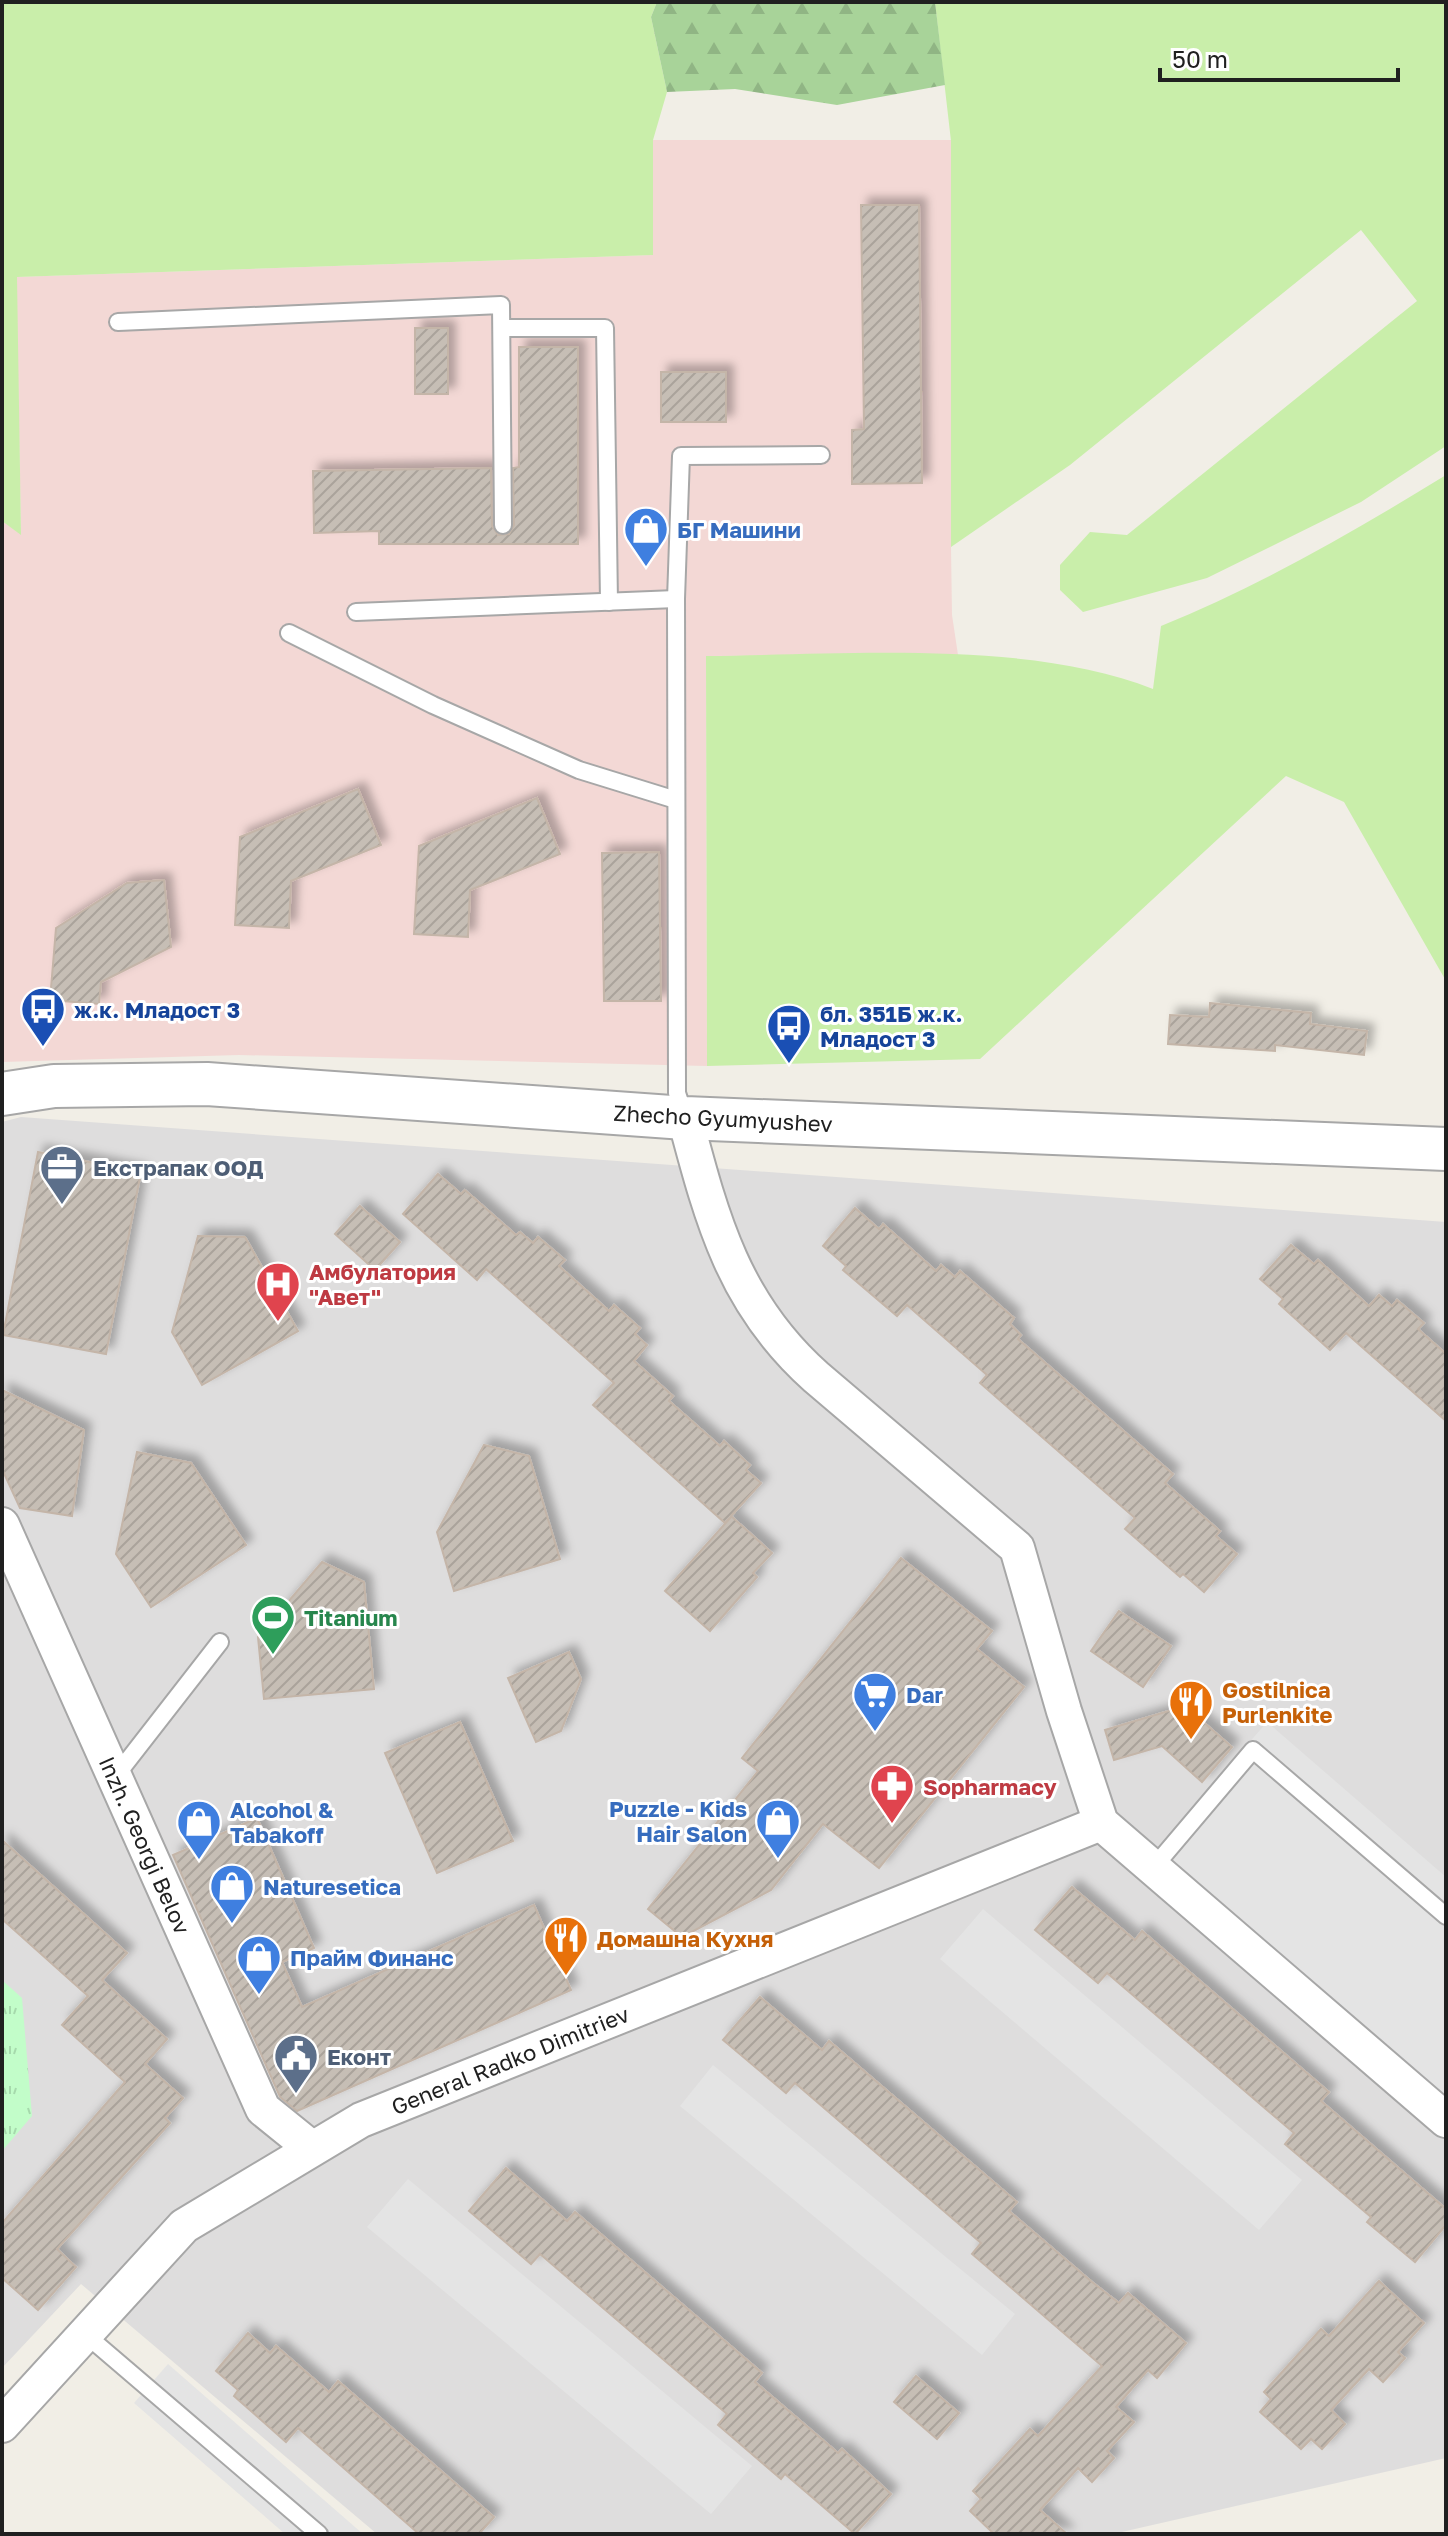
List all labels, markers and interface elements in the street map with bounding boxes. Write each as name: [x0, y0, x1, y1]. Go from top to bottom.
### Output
scale bar: [1160, 32, 1398, 82]
text: 50 m: [1172, 44, 1228, 73]
shop icon: БГ Машини: [622, 505, 670, 568]
place label: БГ Машини: [677, 516, 801, 543]
bus stop icon: ж.к. Младост 3: [19, 985, 67, 1048]
place label: ж.к. Младост 3: [74, 996, 240, 1023]
place label: бл. 351Б ж.к. Младост 3: [820, 1000, 963, 1052]
bus stop icon: бл. 351Б ж.к. Младост 3: [765, 1002, 813, 1065]
street label: Zhecho Gyumyushev: [613, 1099, 833, 1137]
office icon: Екстрапак ООД: [38, 1143, 86, 1206]
place label: Екстрапак ООД: [93, 1154, 263, 1181]
place label: Амбулатория "Авет": [309, 1258, 456, 1310]
hospital icon: Амбулатория "Авет": [254, 1260, 302, 1323]
sports icon: Titanium: [249, 1593, 297, 1656]
place label: Titanium: [304, 1604, 398, 1631]
supermarket icon: Dar: [851, 1670, 899, 1733]
place label: Gostilnica Purlenkite: [1222, 1676, 1333, 1728]
restaurant icon: Gostilnica Purlenkite: [1167, 1678, 1215, 1741]
place label: Dar: [906, 1681, 943, 1708]
street label: Inzh. Georgi Belov: [94, 1752, 196, 1938]
pharmacy icon: Sopharmacy: [868, 1762, 916, 1825]
place label: Sopharmacy: [923, 1773, 1057, 1800]
place label: Puzzle - Kids Hair Salon: [609, 1795, 747, 1847]
place label: Alcohol & Tabakoff: [230, 1796, 334, 1848]
shop icon: Puzzle - Kids Hair Salon: [754, 1797, 802, 1860]
shop icon: Alcohol & Tabakoff: [175, 1798, 223, 1861]
shop icon: Naturesetica: [208, 1862, 256, 1925]
place label: Naturesetica: [263, 1873, 401, 1900]
restaurant icon: Домашна Кухня: [542, 1914, 590, 1977]
place label: Домашна Кухня: [597, 1925, 773, 1952]
shop icon: Прайм Финанс: [235, 1933, 283, 1996]
place label: Прайм Финанс: [290, 1944, 454, 1971]
street label: General Radko Dimitriev: [387, 2000, 633, 2120]
public building icon: Еконт: [272, 2032, 320, 2095]
place label: Еконт: [327, 2043, 391, 2070]

